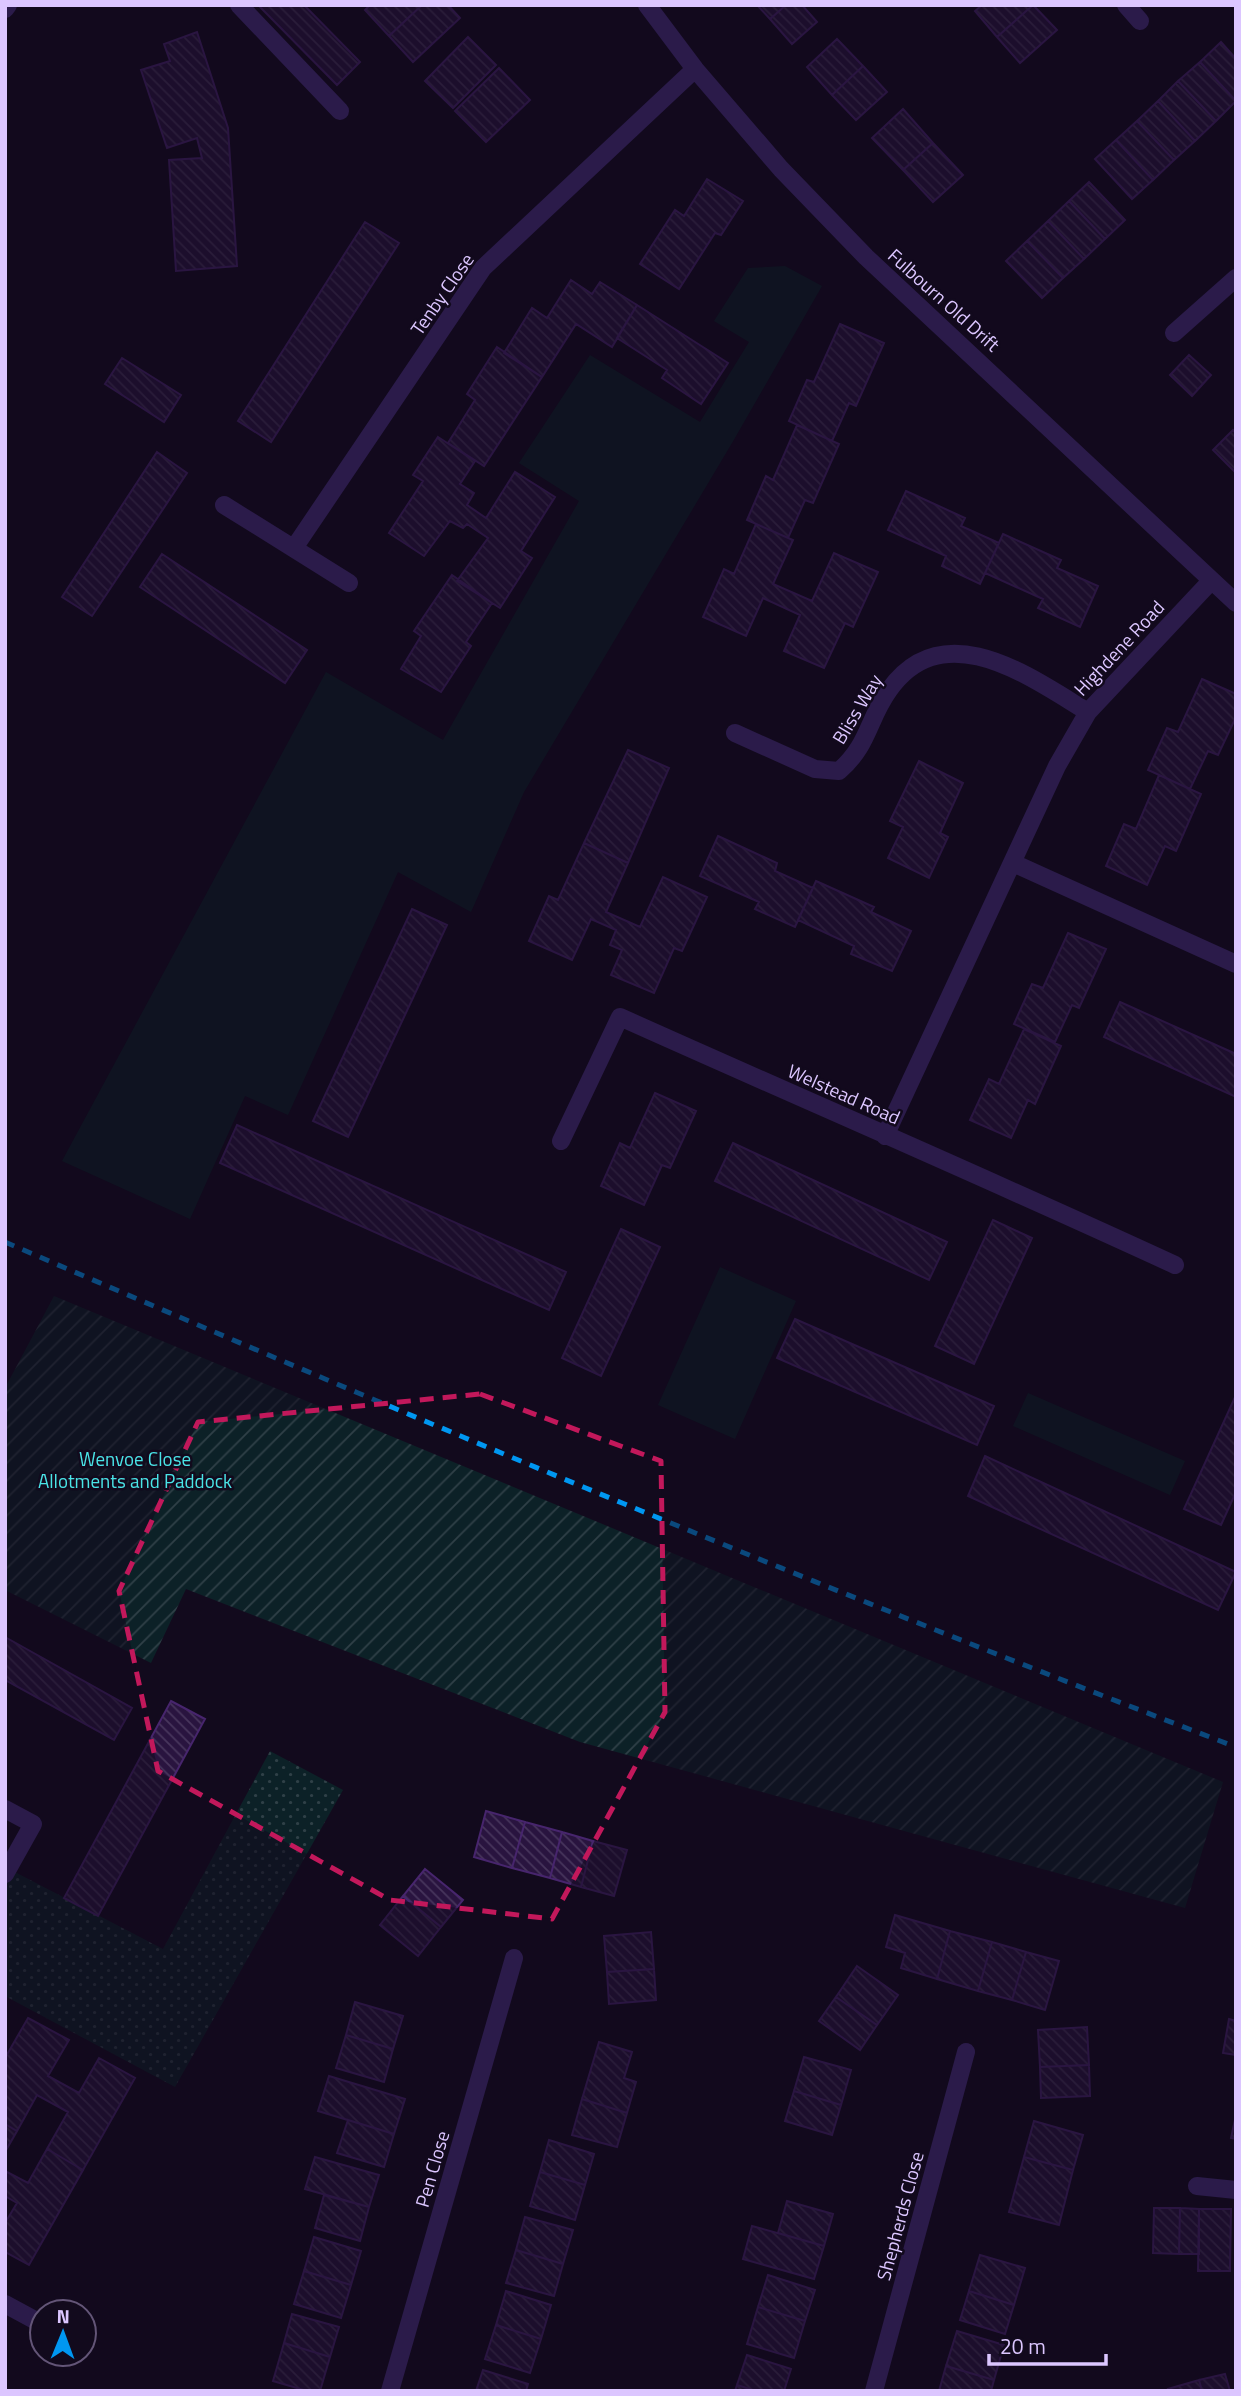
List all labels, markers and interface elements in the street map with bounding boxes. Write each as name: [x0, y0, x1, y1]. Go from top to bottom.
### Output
street label: Fulbourn Old Drift: [882, 241, 1007, 358]
street label: Tenby Close: [403, 247, 481, 341]
street label: Highdene Road: [1067, 593, 1171, 702]
street label: Bliss Way: [824, 668, 889, 749]
street label: Welstead Road: [783, 1056, 905, 1131]
park label: Wenvoe Close Allotments and Paddock: [38, 1444, 232, 1495]
street label: Pen Close: [407, 2127, 456, 2211]
street label: Shepherds Close: [868, 2148, 931, 2284]
north arrow: [28, 2298, 98, 2368]
text: N: [56, 2301, 70, 2330]
scale bar: [989, 2322, 1106, 2366]
text: 20 m: [1000, 2330, 1046, 2362]

